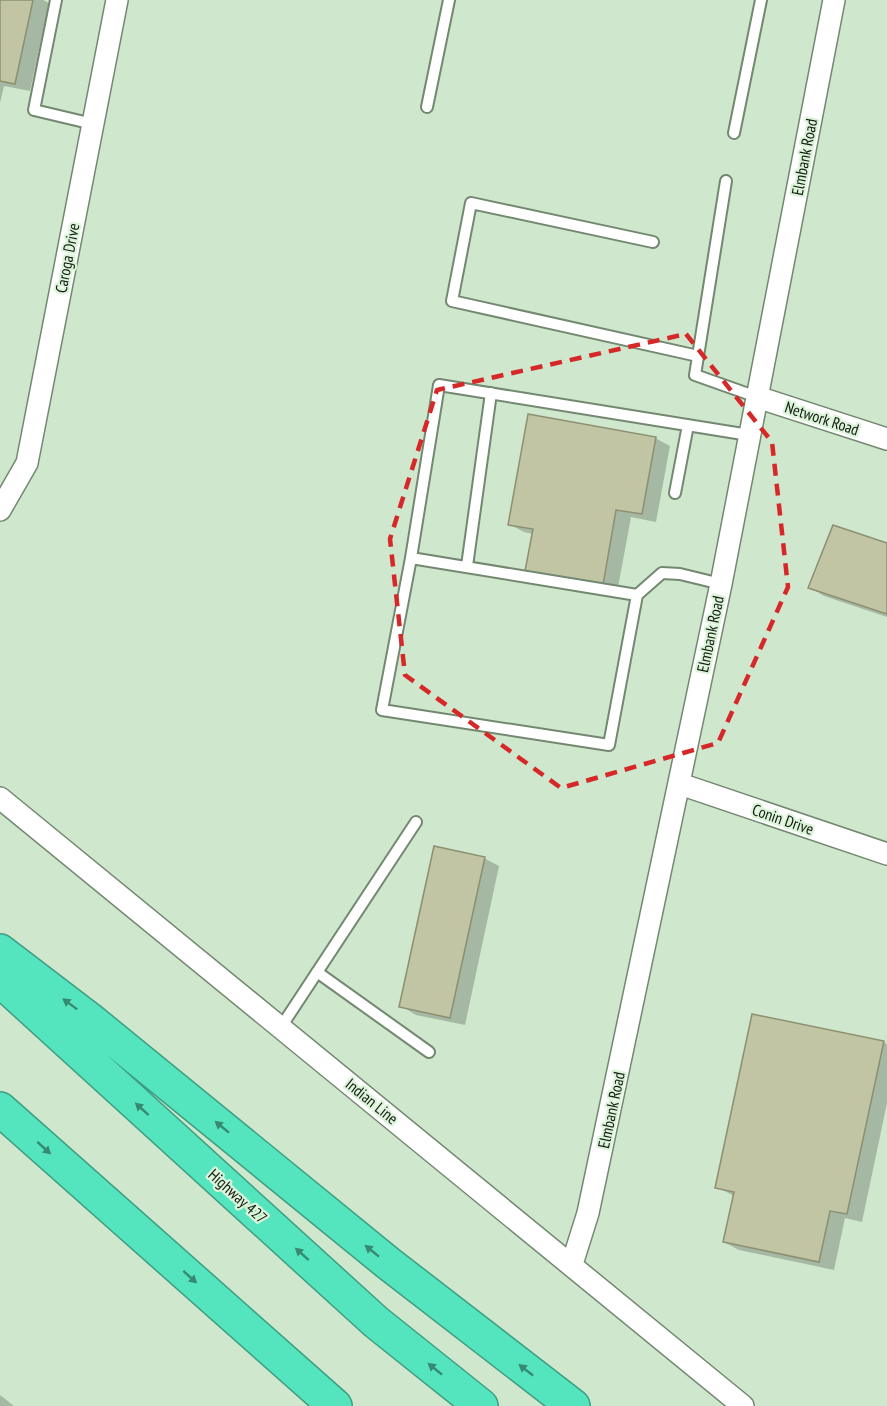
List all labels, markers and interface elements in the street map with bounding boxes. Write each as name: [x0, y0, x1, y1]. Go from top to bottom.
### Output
street label: Elmbank Road: [787, 117, 821, 197]
street label: Caroga Drive: [50, 221, 84, 295]
street label: Network Road: [782, 397, 862, 439]
street label: Elmbank Road: [692, 594, 728, 674]
street label: Conin Drive: [750, 799, 816, 839]
one-way arrow: [62, 998, 78, 1011]
street label: Elmbank Road: [593, 1070, 629, 1150]
street label: Indian Line: [342, 1074, 402, 1128]
one-way arrow: [135, 1103, 150, 1116]
one-way arrow: [214, 1121, 229, 1134]
one-way arrow: [36, 1141, 51, 1154]
street label: Highway 427: [204, 1164, 272, 1228]
one-way arrow: [365, 1245, 380, 1257]
one-way arrow: [295, 1248, 310, 1261]
one-way arrow: [182, 1270, 197, 1284]
one-way arrow: [427, 1363, 443, 1376]
one-way arrow: [519, 1365, 534, 1377]

